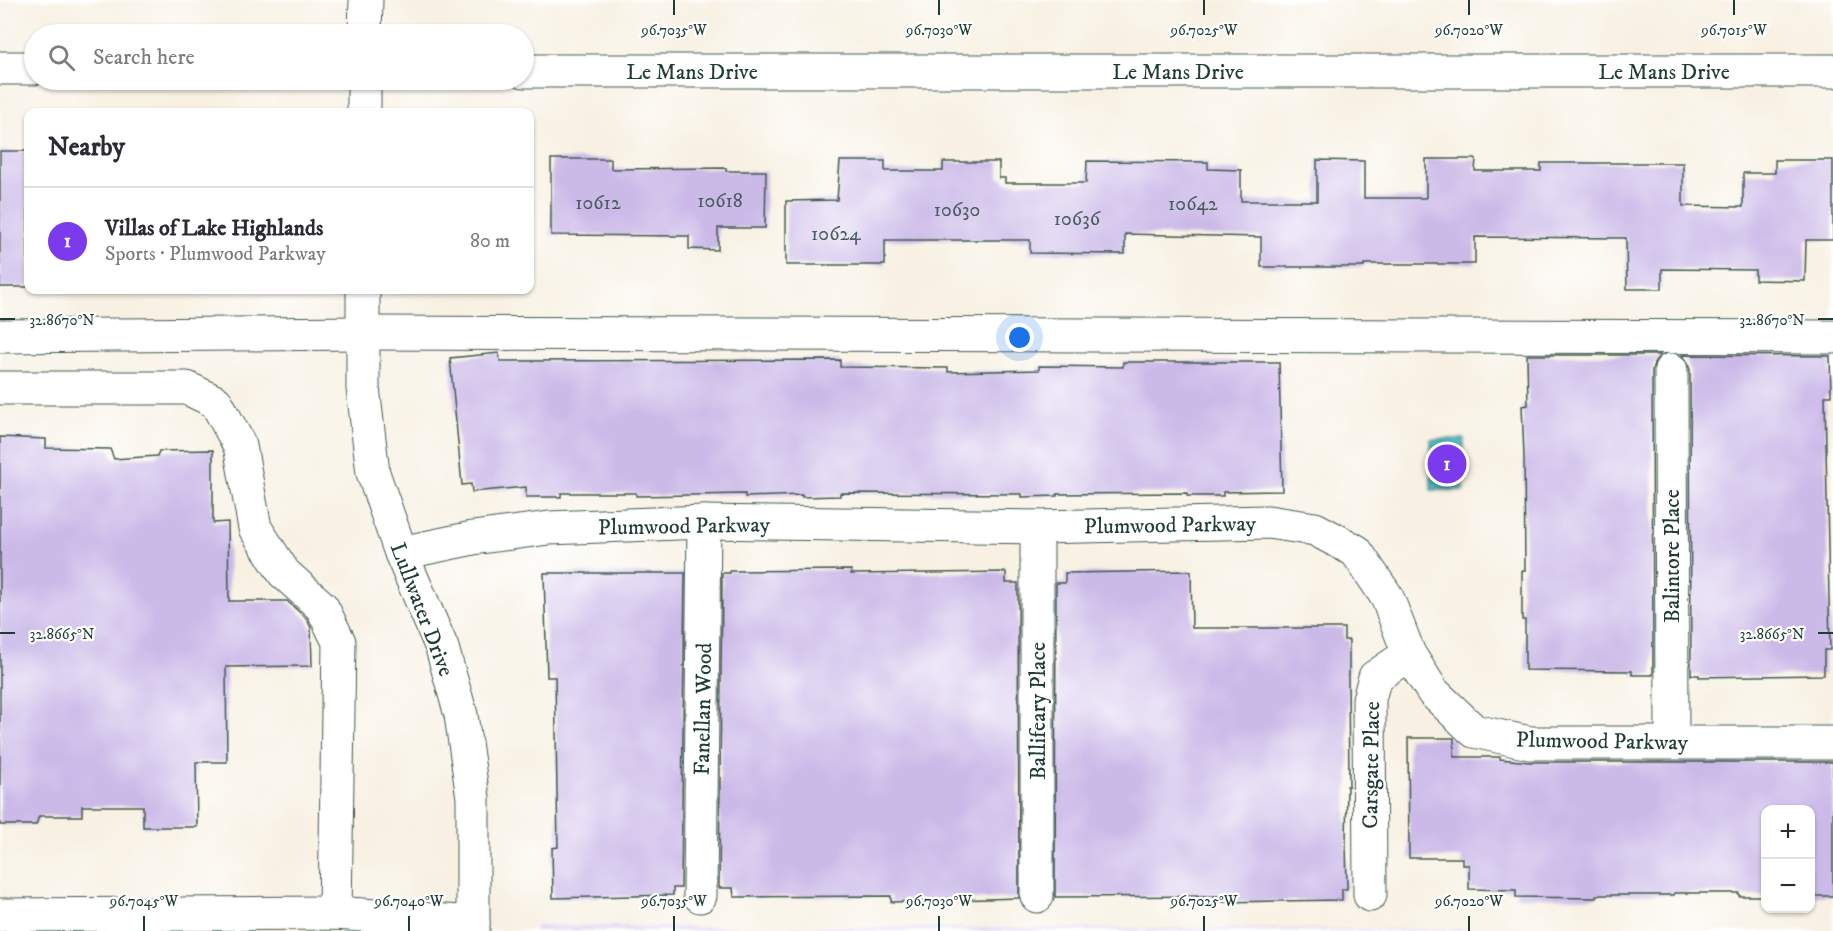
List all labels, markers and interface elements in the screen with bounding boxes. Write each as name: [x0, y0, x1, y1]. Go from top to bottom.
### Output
text: 96.7035°W: [640, 21, 707, 40]
text: 96.7030°W: [905, 21, 972, 40]
text: 96.7025°W: [1169, 21, 1238, 40]
text: 96.7020°W: [1434, 21, 1503, 40]
text: 96.7015°W: [1700, 21, 1767, 40]
search box: [24, 24, 534, 90]
icon: search: [45, 41, 78, 74]
text: Search here: [93, 44, 195, 71]
street label: Le Mans Drive: [626, 59, 758, 86]
street label: Le Mans Drive: [1112, 59, 1244, 86]
street label: Le Mans Drive: [1598, 59, 1730, 86]
text: Nearby: [48, 131, 125, 164]
house number: 10618: [697, 189, 743, 214]
house number: 10612: [575, 191, 621, 216]
house number: 10642: [1168, 192, 1218, 217]
house number: 10630: [934, 198, 980, 223]
house number: 10636: [1054, 207, 1101, 232]
text: Villas of Lake Highlands: [105, 215, 323, 242]
house number: 10624: [811, 222, 861, 247]
text: 1: [64, 229, 71, 254]
text: 80 m: [470, 229, 510, 254]
text: Sports · Plumwood Parkway: [105, 242, 326, 267]
text: 32.8670°N: [29, 311, 95, 330]
text: 32.8670°N: [1739, 311, 1805, 330]
your location: [1005, 323, 1034, 352]
pin: 1: [1428, 442, 1466, 486]
street label: Balintore Place: [1659, 489, 1686, 623]
street label: Plumwood Parkway: [1084, 510, 1257, 541]
street label: Plumwood Parkway: [598, 511, 771, 542]
street label: Lullwater Drive: [384, 539, 459, 680]
text: 32.8665°N: [30, 625, 94, 644]
text: 32.8665°N: [1740, 625, 1804, 644]
street label: Fanellan Wood: [689, 642, 718, 776]
street label: Ballifeary Place: [1025, 642, 1052, 780]
street label: Carsgate Place: [1357, 701, 1386, 829]
street label: Plumwood Parkway: [1516, 726, 1689, 757]
map controls: [1761, 805, 1815, 913]
button: +: [1761, 805, 1815, 859]
button: −: [1761, 859, 1815, 913]
text: 96.7045°W: [109, 892, 178, 911]
text: 96.7040°W: [373, 892, 444, 911]
text: 96.7035°W: [640, 892, 707, 911]
text: 96.7030°W: [905, 892, 972, 911]
text: 96.7025°W: [1169, 892, 1238, 911]
text: 96.7020°W: [1434, 892, 1503, 911]

